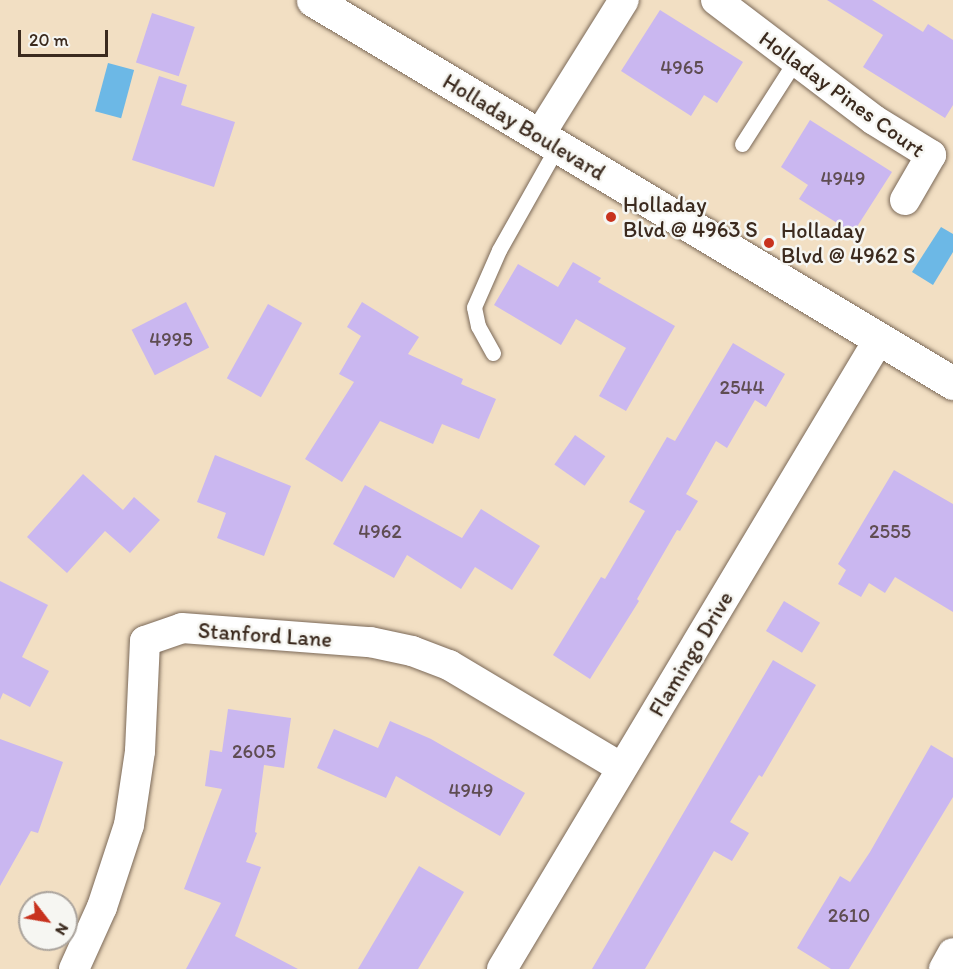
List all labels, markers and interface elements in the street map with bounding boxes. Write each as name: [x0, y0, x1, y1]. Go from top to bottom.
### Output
scale bar: [21, 18, 111, 56]
street label: Holladay Pines Court: [754, 25, 930, 163]
text: 20 m: [29, 29, 69, 51]
house number: 4965: [660, 55, 704, 79]
street label: Holladay Boulevard: [438, 68, 610, 186]
house number: 4949: [821, 166, 865, 190]
place label: Holladay Blvd @ 4963 S: [623, 191, 758, 242]
marker: Holladay Blvd @ 4963 S: [604, 210, 618, 224]
place label: Holladay Blvd @ 4962 S: [781, 217, 915, 268]
marker: Holladay Blvd @ 4962 S: [762, 236, 776, 250]
house number: 4995: [149, 327, 193, 351]
house number: 2544: [719, 375, 765, 399]
house number: 4962: [358, 519, 402, 543]
house number: 2555: [869, 519, 911, 543]
street label: Flamingo Drive: [643, 586, 739, 722]
street label: Stanford Lane: [197, 617, 333, 653]
house number: 2605: [232, 739, 276, 763]
house number: 4949: [449, 778, 493, 802]
north arrow: [18, 891, 78, 951]
house number: 2610: [828, 903, 870, 927]
text: N: [51, 920, 73, 939]

